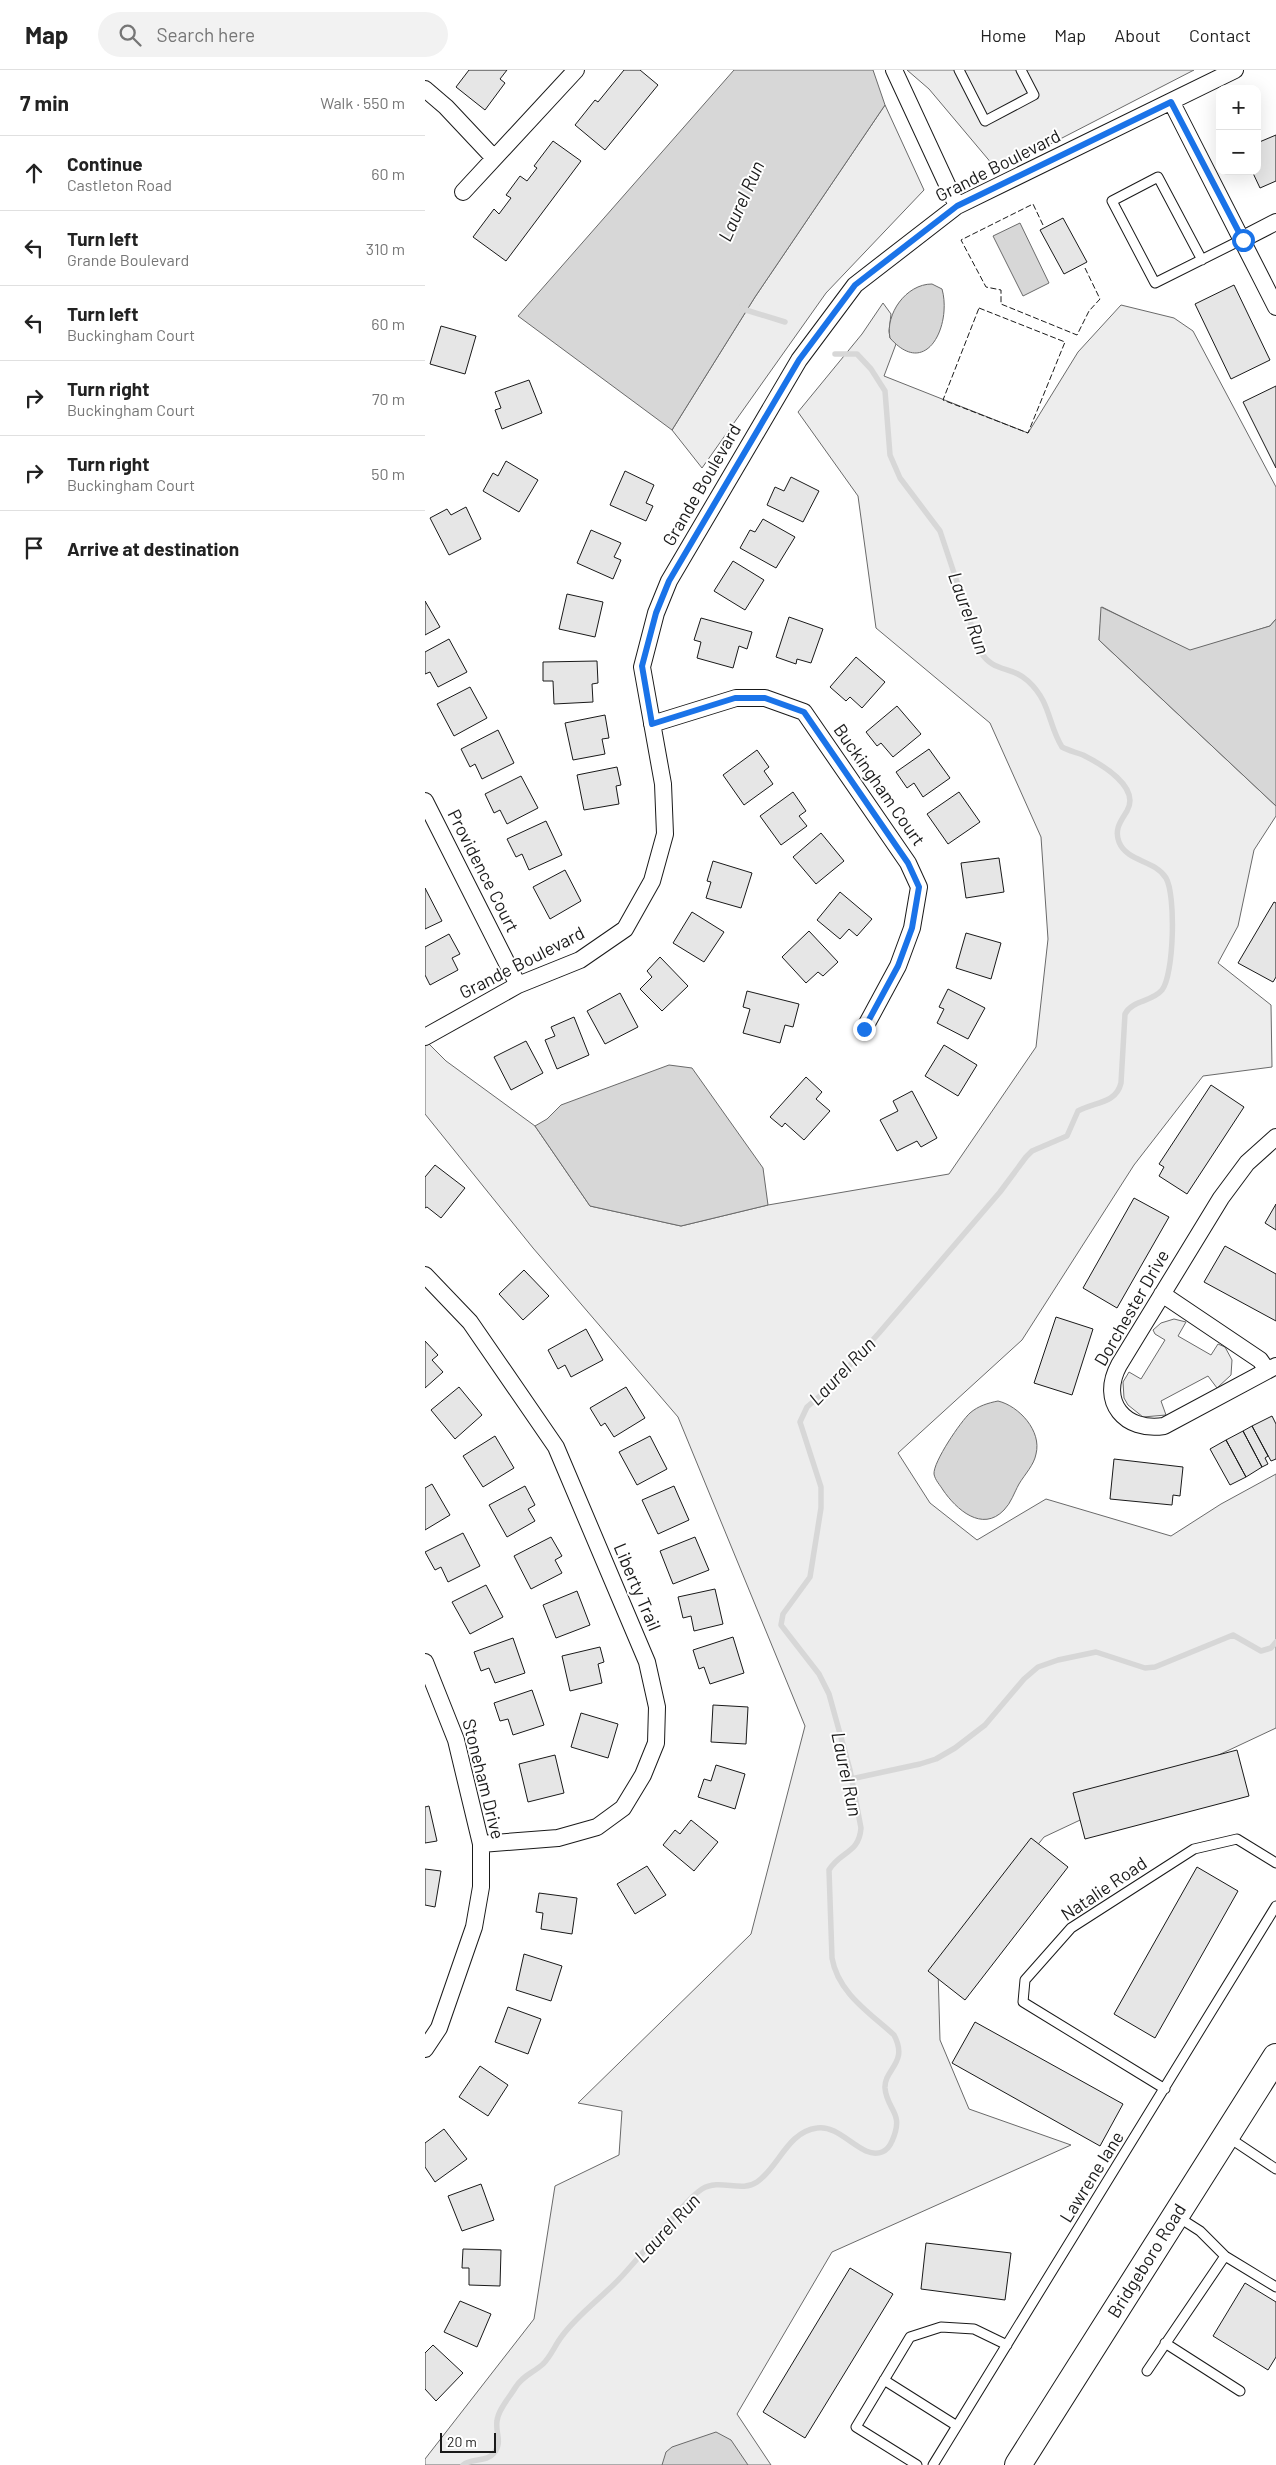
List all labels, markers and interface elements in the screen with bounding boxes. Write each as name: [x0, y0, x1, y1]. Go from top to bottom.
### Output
search box: [98, 12, 448, 57]
text: Map: [25, 20, 68, 49]
icon: search: [116, 21, 144, 49]
text: Search here: [156, 23, 255, 46]
text: Home: [980, 24, 1026, 46]
text: Map: [1054, 24, 1086, 46]
text: About: [1114, 24, 1161, 46]
text: Contact: [1189, 24, 1251, 46]
map controls: [1216, 85, 1261, 175]
button: +: [1216, 85, 1261, 130]
text: 7 min: [20, 90, 69, 115]
text: Walk · 550 m: [320, 93, 405, 112]
street label: Grande Boulevard: [931, 124, 1064, 206]
button: −: [1216, 130, 1261, 175]
text: Continue: [67, 152, 143, 175]
water label: Laurel Run: [713, 157, 769, 245]
icon: ahead: [20, 159, 48, 187]
text: 60 m: [371, 164, 405, 183]
text: Castleton Road: [67, 175, 172, 194]
text: Turn left: [67, 227, 138, 250]
route start: [1232, 229, 1255, 252]
icon: left: [20, 234, 48, 262]
text: 310 m: [366, 239, 405, 258]
text: Grande Boulevard: [67, 250, 189, 269]
text: Turn left: [67, 302, 138, 325]
icon: left: [20, 309, 48, 337]
text: 60 m: [371, 314, 405, 333]
text: Buckingham Court: [67, 325, 195, 344]
text: Turn right: [67, 377, 149, 400]
icon: right: [20, 384, 48, 412]
text: 70 m: [372, 389, 405, 408]
text: Buckingham Court: [67, 400, 195, 419]
street label: Grande Boulevard: [657, 419, 745, 550]
text: Turn right: [67, 452, 149, 475]
icon: right: [20, 459, 48, 487]
text: 50 m: [371, 464, 405, 483]
text: Buckingham Court: [67, 475, 195, 494]
icon: arrive: [20, 534, 48, 562]
text: Arrive at destination: [67, 537, 239, 560]
water label: Laurel Run: [944, 569, 995, 657]
street label: Buckingham Court: [829, 719, 930, 850]
street label: Providence Court: [443, 805, 524, 936]
street label: Grande Boulevard: [455, 921, 588, 1003]
route end: [853, 1018, 876, 1041]
street label: Dorchester Drive: [1089, 1245, 1173, 1370]
water label: Laurel Run: [804, 1332, 880, 1410]
street label: Liberty Trail: [610, 1539, 666, 1634]
street label: Stoneham Drive: [458, 1716, 510, 1841]
water label: Laurel Run: [827, 1730, 868, 1818]
street label: Natalie Road: [1056, 1851, 1151, 1925]
street label: Lawrene lane: [1054, 2127, 1128, 2226]
water label: Laurel Run: [629, 2188, 704, 2267]
street label: Bridgeboro Road: [1102, 2199, 1190, 2322]
scale bar: [440, 2430, 496, 2453]
text: 20 m: [447, 2433, 477, 2450]

